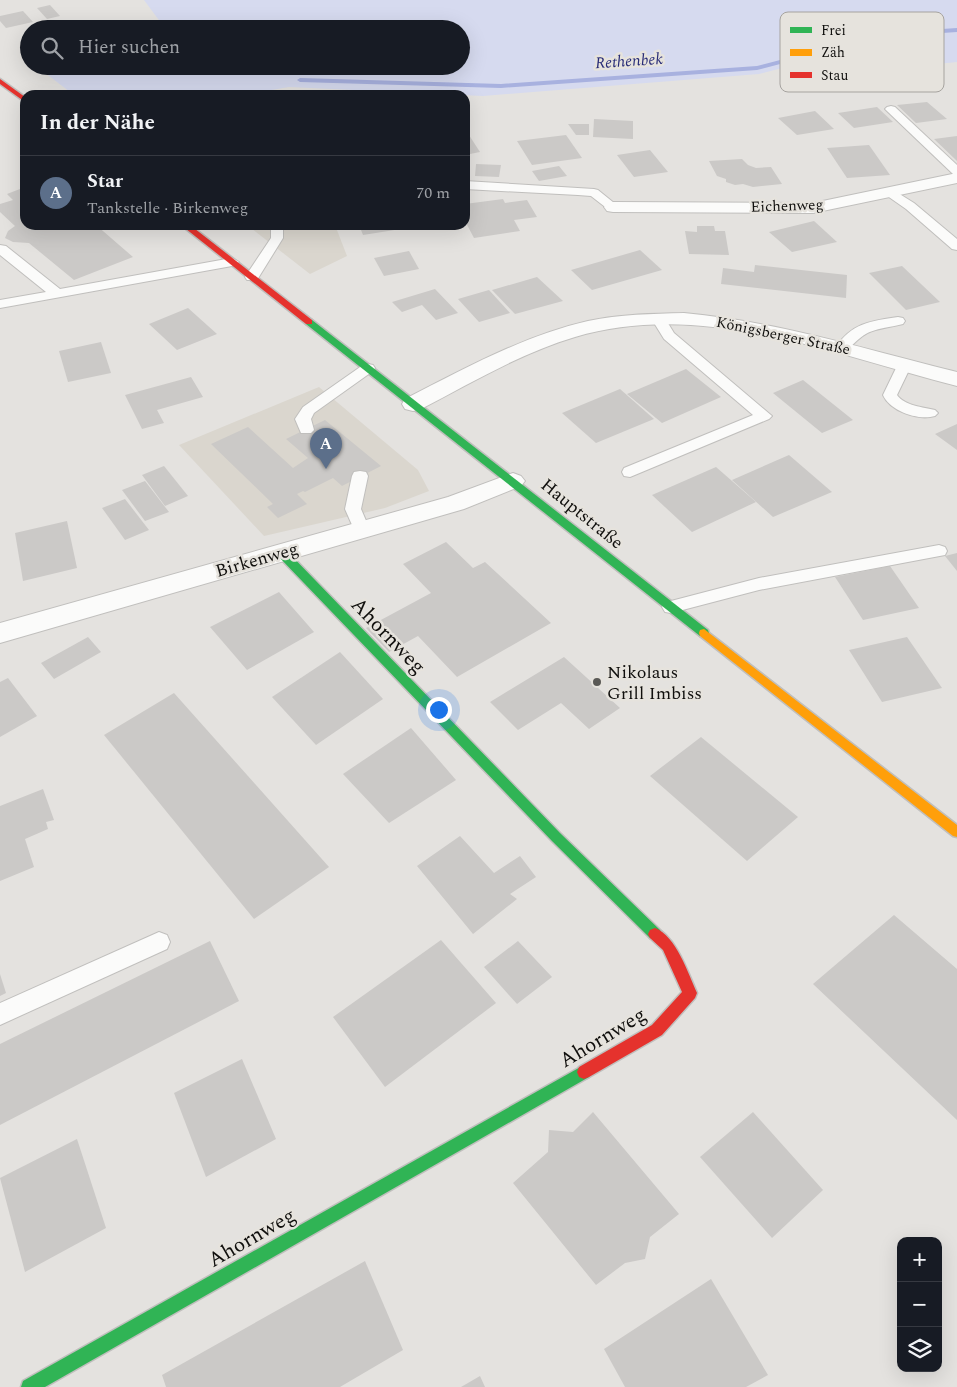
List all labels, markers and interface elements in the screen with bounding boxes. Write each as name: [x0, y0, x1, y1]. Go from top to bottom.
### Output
legend: [780, 12, 944, 92]
search box: [20, 20, 470, 75]
text: Frei: [821, 20, 846, 41]
text: Hier suchen: [78, 33, 180, 62]
icon: search: [38, 34, 66, 62]
text: Zäh: [821, 42, 845, 63]
water label: Rethenbek: [594, 47, 664, 75]
text: Stau: [821, 65, 848, 86]
text: In der Nähe: [40, 107, 155, 139]
text: Star: [87, 167, 123, 196]
text: A: [50, 181, 62, 205]
text: 70 m: [416, 181, 450, 205]
street label: Eichenweg: [750, 193, 824, 219]
text: Tankstelle · Birkenweg: [87, 196, 248, 220]
street label: Königsberger Straße: [714, 311, 852, 361]
pin: A: [310, 428, 342, 469]
street label: Hauptstraße: [535, 472, 629, 556]
street label: Birkenweg: [212, 535, 302, 585]
street label: Ahornweg: [343, 590, 433, 682]
place label: Nikolaus Grill Imbiss: [607, 659, 702, 707]
marker: Nikolaus Grill Imbiss: [591, 676, 603, 688]
your location: [426, 697, 452, 723]
street label: Ahornweg: [553, 999, 653, 1077]
street label: Ahornweg: [202, 1200, 302, 1276]
map controls: [897, 1237, 942, 1372]
button: +: [897, 1237, 942, 1282]
button: −: [897, 1282, 942, 1327]
button: layers: [897, 1327, 942, 1372]

